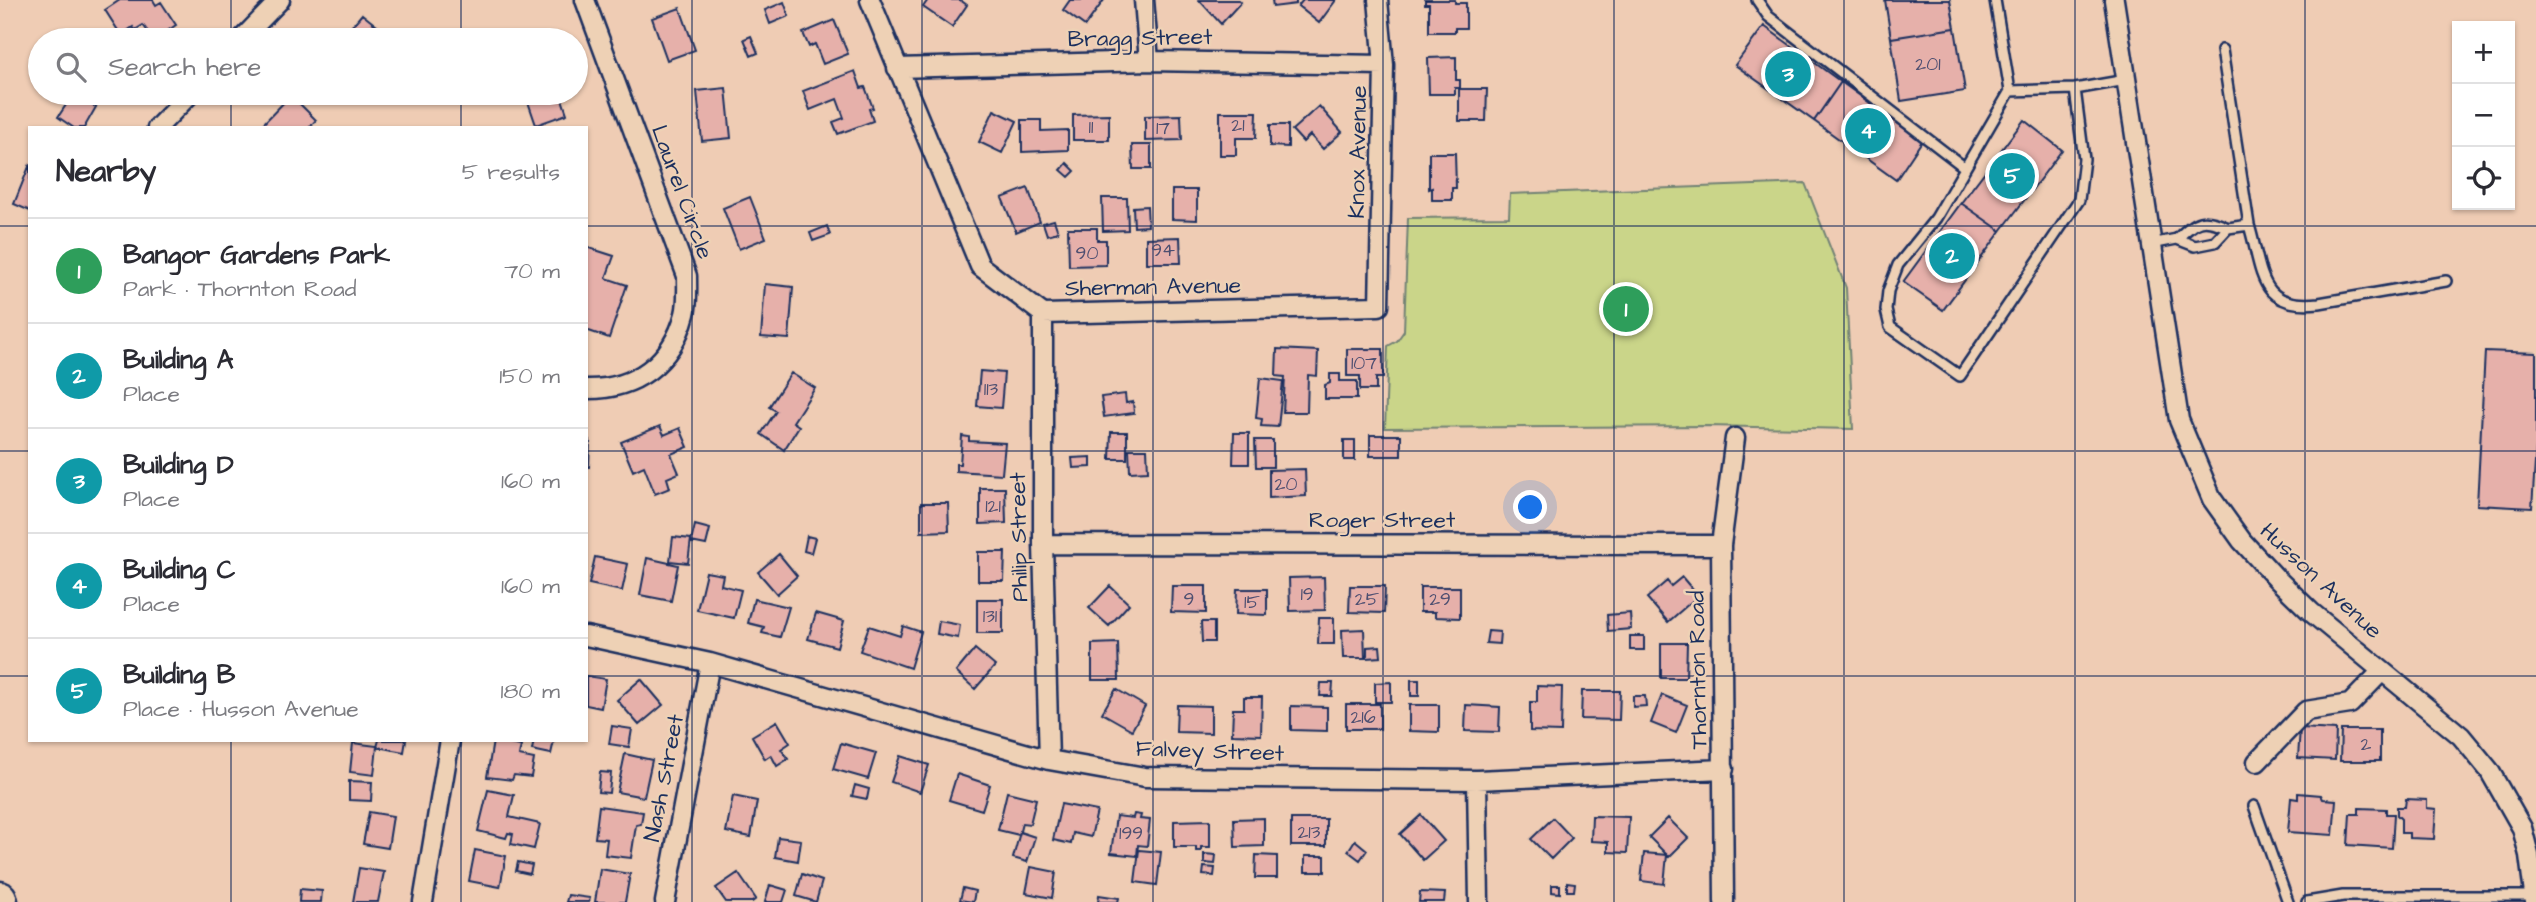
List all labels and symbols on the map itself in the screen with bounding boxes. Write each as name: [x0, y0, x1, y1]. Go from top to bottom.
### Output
street label: Bragg Street: [1067, 21, 1213, 56]
pin: 3: [1765, 48, 1811, 100]
house number: 201: [1915, 51, 1941, 78]
street label: Knox Avenue: [1341, 85, 1375, 219]
pin: 4: [1845, 105, 1891, 157]
house number: 21: [1231, 112, 1245, 139]
house number: 11: [1089, 114, 1094, 141]
house number: 17: [1156, 115, 1170, 142]
street label: Laurel Circle: [643, 121, 721, 263]
pin: 5: [1989, 150, 2035, 202]
pin: 2: [1929, 230, 1975, 282]
house number: 94: [1151, 237, 1175, 264]
house number: 90: [1076, 240, 1098, 267]
street label: Sherman Avenue: [1065, 269, 1241, 305]
pin: 1: [1603, 283, 1649, 335]
house number: 107: [1351, 350, 1377, 377]
house number: 113: [984, 376, 999, 403]
street label: Philip Street: [1002, 471, 1036, 602]
house number: 20: [1275, 471, 1297, 498]
your location: [1513, 490, 1547, 524]
house number: 121: [985, 493, 1001, 520]
street label: Roger Street: [1309, 504, 1456, 537]
street label: Husson Avenue: [2253, 516, 2389, 646]
house number: 19: [1300, 581, 1314, 608]
house number: 9: [1184, 586, 1194, 613]
house number: 25: [1355, 586, 1380, 613]
house number: 29: [1429, 586, 1451, 613]
house number: 15: [1244, 589, 1260, 616]
street label: Thornton Road: [1681, 590, 1715, 750]
house number: 131: [983, 603, 998, 630]
house number: 216: [1350, 704, 1376, 731]
street label: Nash Street: [636, 711, 692, 844]
house number: 2: [2361, 731, 2372, 758]
street label: Falvey Street: [1135, 732, 1285, 771]
house number: 213: [1298, 819, 1321, 846]
house number: 199: [1119, 820, 1143, 847]

